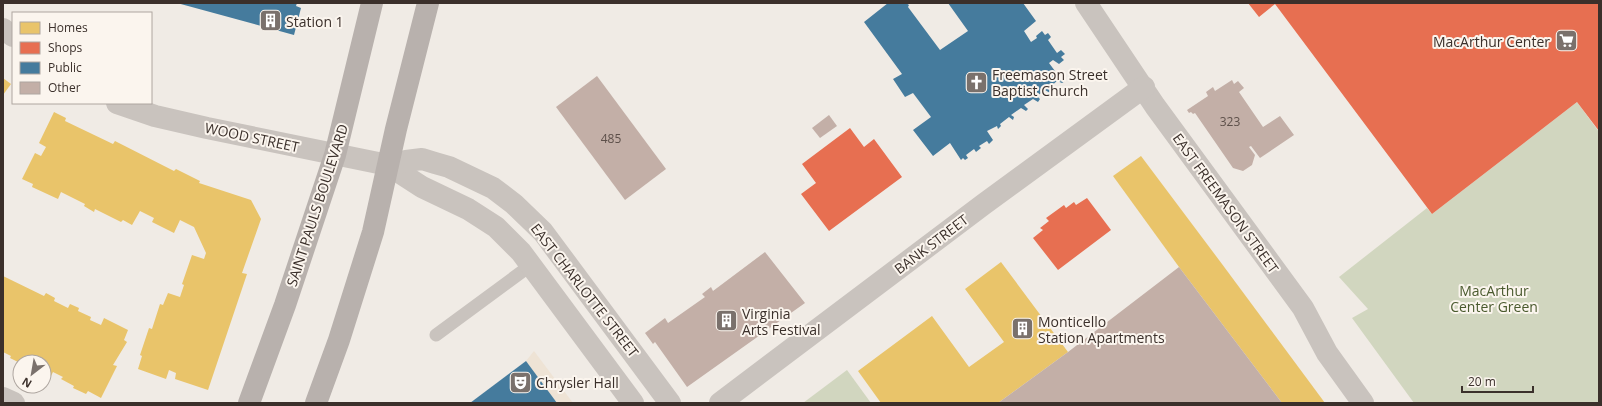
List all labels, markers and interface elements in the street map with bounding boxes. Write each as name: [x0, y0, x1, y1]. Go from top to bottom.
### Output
building icon: Station 1: [257, 8, 283, 34]
legend: [12, 12, 152, 104]
place label: Station 1: [286, 12, 344, 31]
text: Homes: [48, 19, 88, 36]
supermarket icon: MacArthur Center: [1553, 28, 1579, 54]
place label: MacArthur Center: [1433, 32, 1550, 51]
text: Shops: [48, 39, 83, 56]
text: Public: [48, 59, 82, 76]
place label: Freemason Street Baptist Church: [992, 65, 1108, 100]
church icon: Freemason Street Baptist Church: [963, 69, 989, 95]
text: Other: [48, 79, 81, 96]
house number: 323: [1220, 113, 1240, 130]
street label: WOOD STREET: [203, 118, 301, 156]
street label: SAINT PAULS BOULEVARD: [282, 121, 352, 289]
street label: EAST FREEMASON STREET: [1169, 129, 1283, 277]
house number: 485: [601, 130, 621, 147]
street label: BANK STREET: [890, 210, 972, 278]
street label: EAST CHARLOTTE STREET: [527, 219, 643, 361]
park label: MacArthur Center Green: [1450, 281, 1538, 316]
place label: Virginia Arts Festival: [742, 304, 820, 339]
building icon: Virginia Arts Festival: [713, 308, 739, 334]
place label: Monticello Station Apartments: [1038, 312, 1165, 347]
building icon: Monticello Station Apartments: [1010, 316, 1036, 342]
north arrow: [12, 354, 52, 394]
scale bar: [1462, 368, 1533, 394]
theatre icon: Chrysler Hall: [507, 369, 533, 395]
place label: Chrysler Hall: [536, 373, 619, 392]
text: 20 m: [1468, 373, 1496, 390]
text: N: [19, 374, 34, 392]

